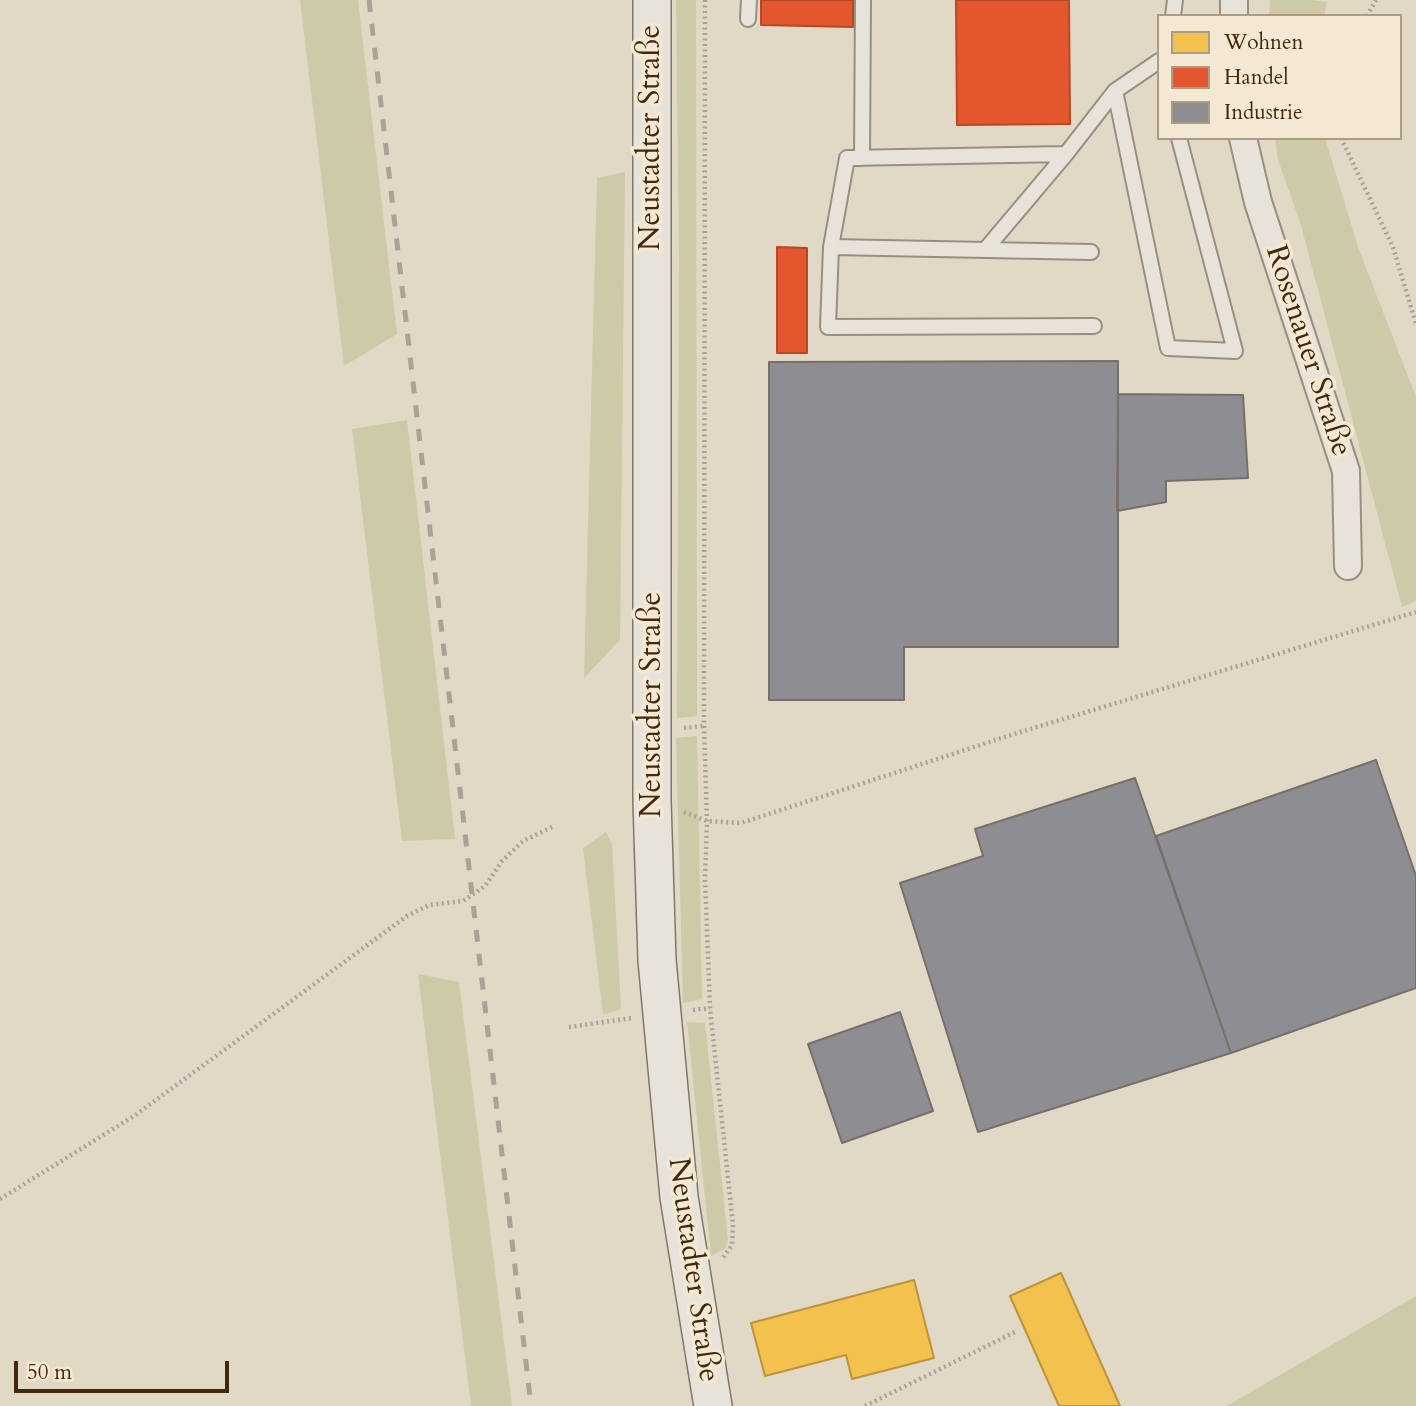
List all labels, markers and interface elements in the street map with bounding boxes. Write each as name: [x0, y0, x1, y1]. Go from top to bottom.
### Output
legend: [1157, 14, 1402, 140]
street label: Neustadter Straße: [634, 25, 670, 251]
text: Wohnen: [1224, 28, 1303, 57]
text: Handel: [1224, 63, 1289, 92]
text: Industrie: [1224, 98, 1303, 127]
street label: Rosenauer Straße: [1256, 241, 1358, 461]
street label: Neustadter Straße: [635, 592, 671, 818]
street label: Neustadter Straße: [658, 1156, 726, 1384]
scale bar: [18, 1346, 233, 1390]
text: 50 m: [27, 1358, 72, 1387]

